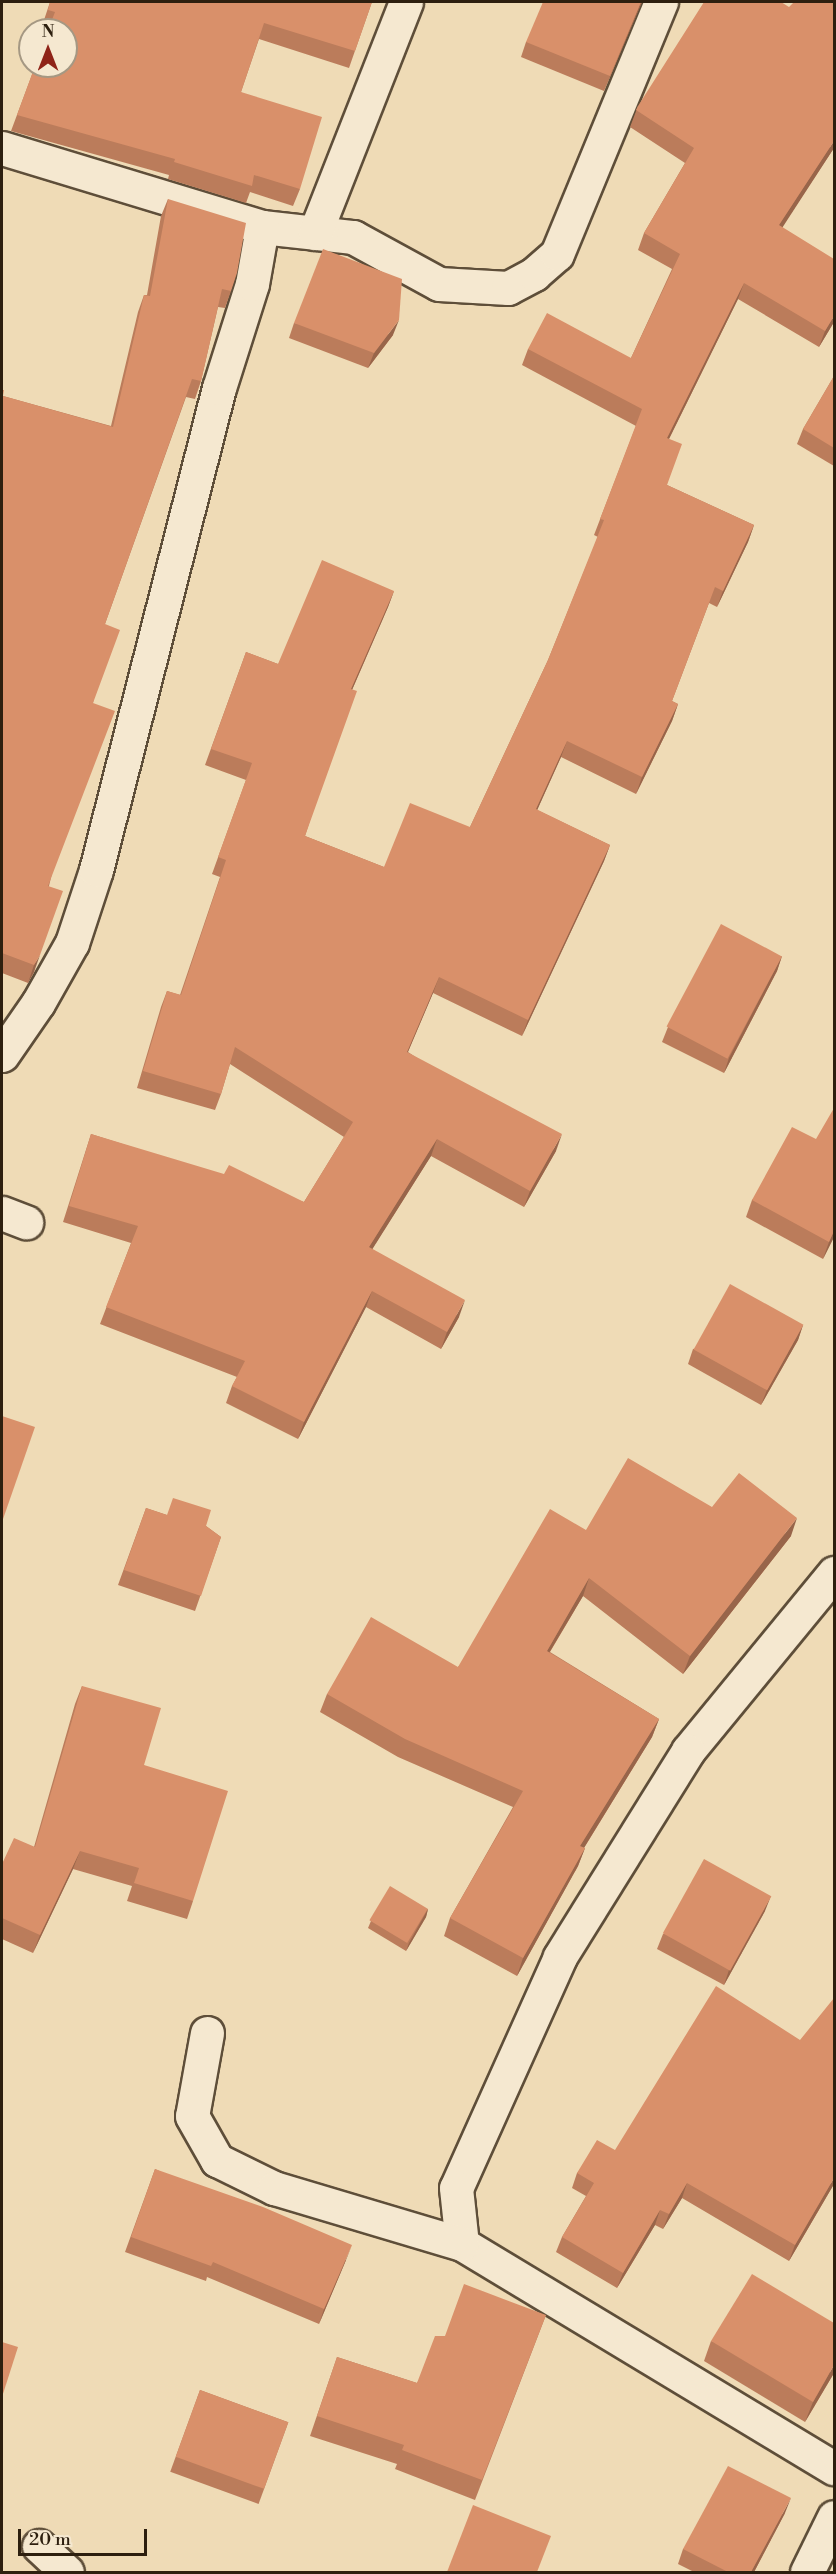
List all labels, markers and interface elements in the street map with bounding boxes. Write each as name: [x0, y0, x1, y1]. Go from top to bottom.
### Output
north arrow: [18, 18, 78, 78]
text: N: [42, 22, 54, 42]
scale bar: [21, 2517, 150, 2555]
text: 20 m: [29, 2528, 71, 2551]

